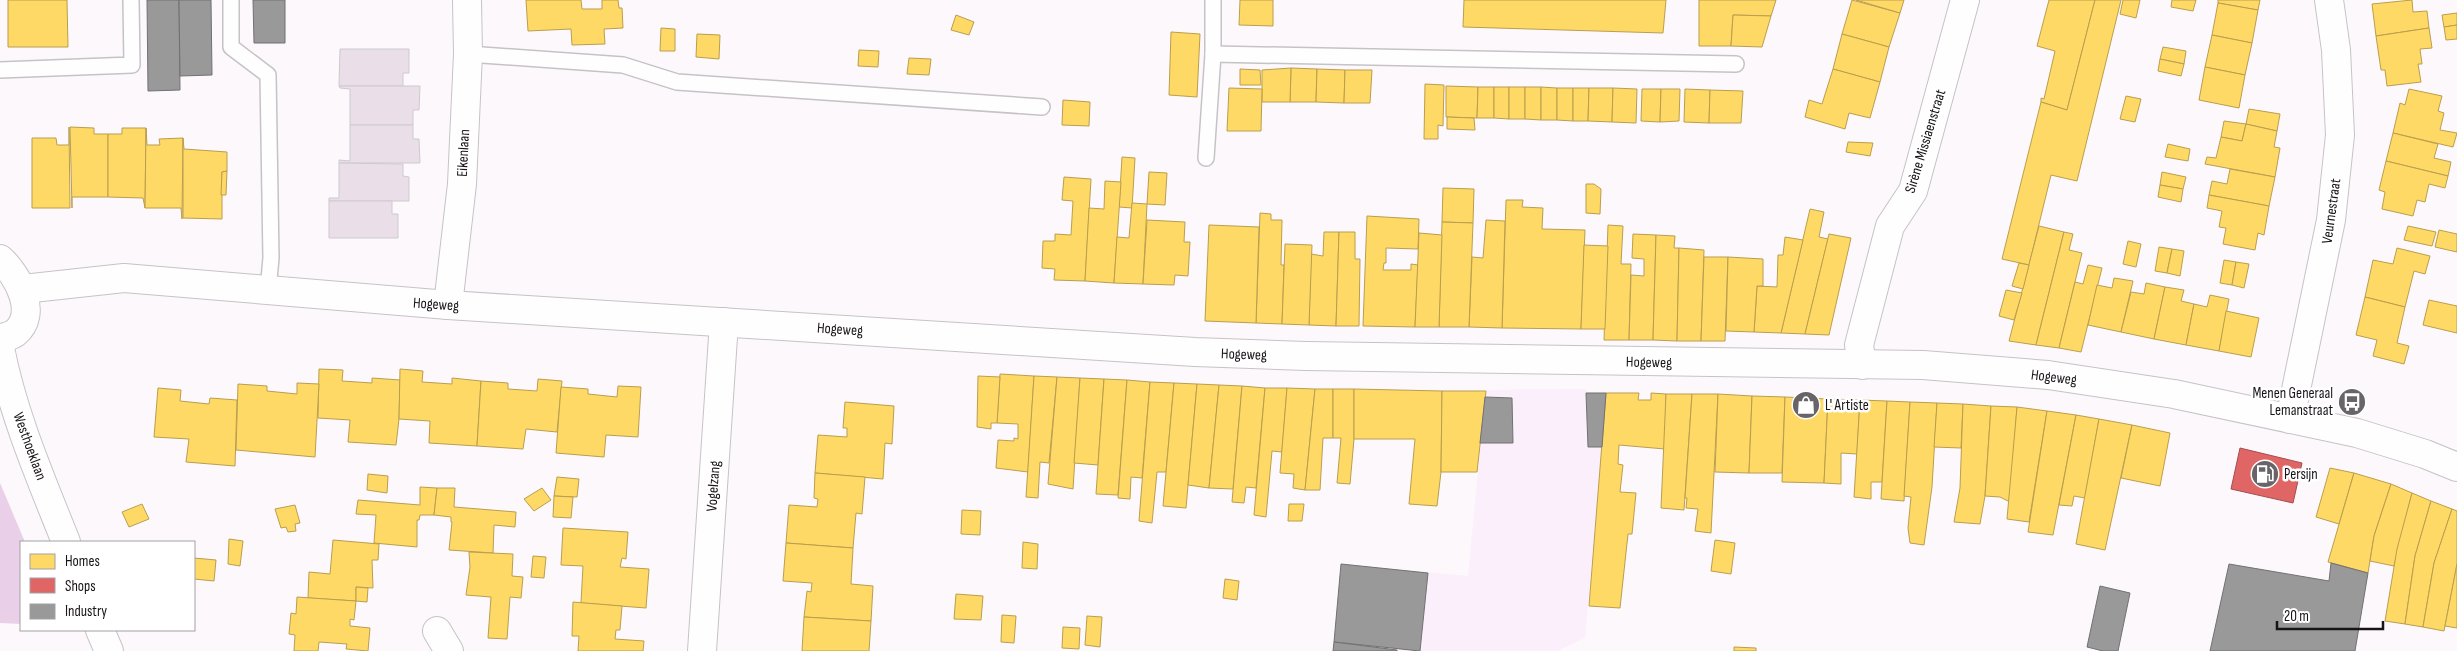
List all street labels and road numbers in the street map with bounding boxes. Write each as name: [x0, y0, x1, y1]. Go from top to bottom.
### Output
street label: Sirène Missiaenstraat: [1901, 87, 1950, 195]
street label: Eikenlaan: [453, 129, 474, 177]
street label: Veurnestraat: [2318, 177, 2346, 245]
street label: Hogeweg: [412, 293, 460, 316]
street label: Hogeweg: [816, 318, 864, 341]
street label: Hogeweg: [1221, 344, 1267, 365]
street label: Hogeweg: [1626, 353, 1672, 372]
street label: Hogeweg: [2030, 365, 2078, 390]
street label: Westhoeklaan: [9, 410, 51, 483]
street label: Vogelzang: [702, 460, 725, 512]

